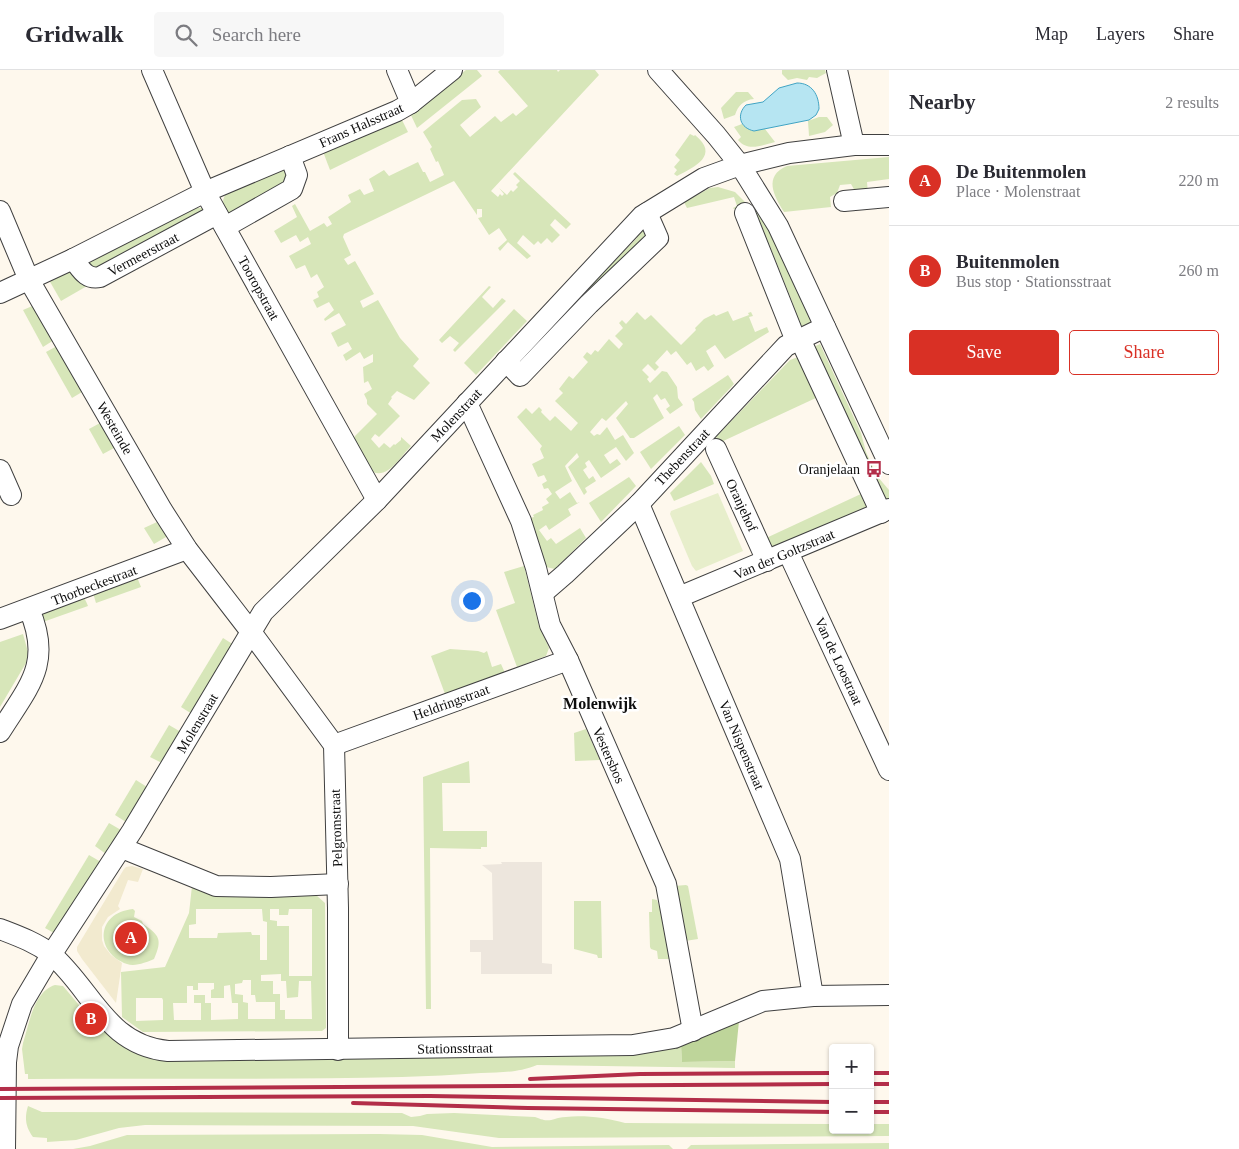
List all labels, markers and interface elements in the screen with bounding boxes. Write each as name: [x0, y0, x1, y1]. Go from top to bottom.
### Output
search box: [154, 12, 504, 57]
text: Gridwalk: [25, 21, 124, 47]
icon: search: [172, 21, 200, 49]
text: Search here: [212, 24, 301, 45]
text: Map: [1035, 24, 1068, 44]
text: Layers: [1096, 24, 1145, 44]
text: Share: [1173, 24, 1214, 44]
text: Nearby: [909, 90, 976, 114]
text: 2 results: [1165, 94, 1219, 111]
street label: Frans Halsstraat: [317, 100, 406, 151]
text: De Buitenmolen: [956, 161, 1086, 182]
text: A: [919, 172, 931, 189]
text: 220 m: [1179, 172, 1219, 189]
text: Place · Molenstraat: [956, 183, 1080, 200]
street label: Vermeerstraat: [105, 230, 181, 279]
text: Buitenmolen: [956, 251, 1059, 272]
street label: Tooropstraat: [235, 254, 282, 323]
text: B: [920, 262, 930, 279]
text: 260 m: [1179, 262, 1219, 279]
text: Bus stop · Stationsstraat: [956, 273, 1111, 290]
button: Save: [909, 330, 1059, 375]
button: Share: [1069, 330, 1219, 375]
street label: Molenstraat: [428, 386, 485, 445]
street label: Westeinde: [94, 399, 136, 457]
street label: Thebenstraat: [652, 426, 713, 489]
bus stop icon: Oranjelaan: [864, 459, 884, 479]
place label: Oranjelaan: [799, 462, 860, 477]
street label: Oranjehof: [723, 476, 760, 534]
street label: Van der Goltzstraat: [732, 526, 837, 582]
street label: Thorbeckestraat: [49, 562, 139, 609]
your location: [459, 588, 485, 614]
street label: Van de Loostraat: [812, 615, 865, 707]
street label: Heldringstraat: [411, 682, 491, 723]
street label: Molenstraat: [174, 691, 221, 756]
district label: Molenwijk: [563, 695, 637, 713]
street label: Van Nispenstraat: [716, 698, 767, 792]
street label: Vestersbos: [590, 725, 628, 786]
street label: Pelgromstraat: [328, 789, 345, 867]
pin: A: [115, 919, 147, 957]
pin: B: [75, 1000, 107, 1038]
street label: Stationsstraat: [417, 1040, 493, 1057]
map controls: [829, 1044, 874, 1134]
button: +: [829, 1044, 874, 1089]
button: −: [829, 1089, 874, 1134]

